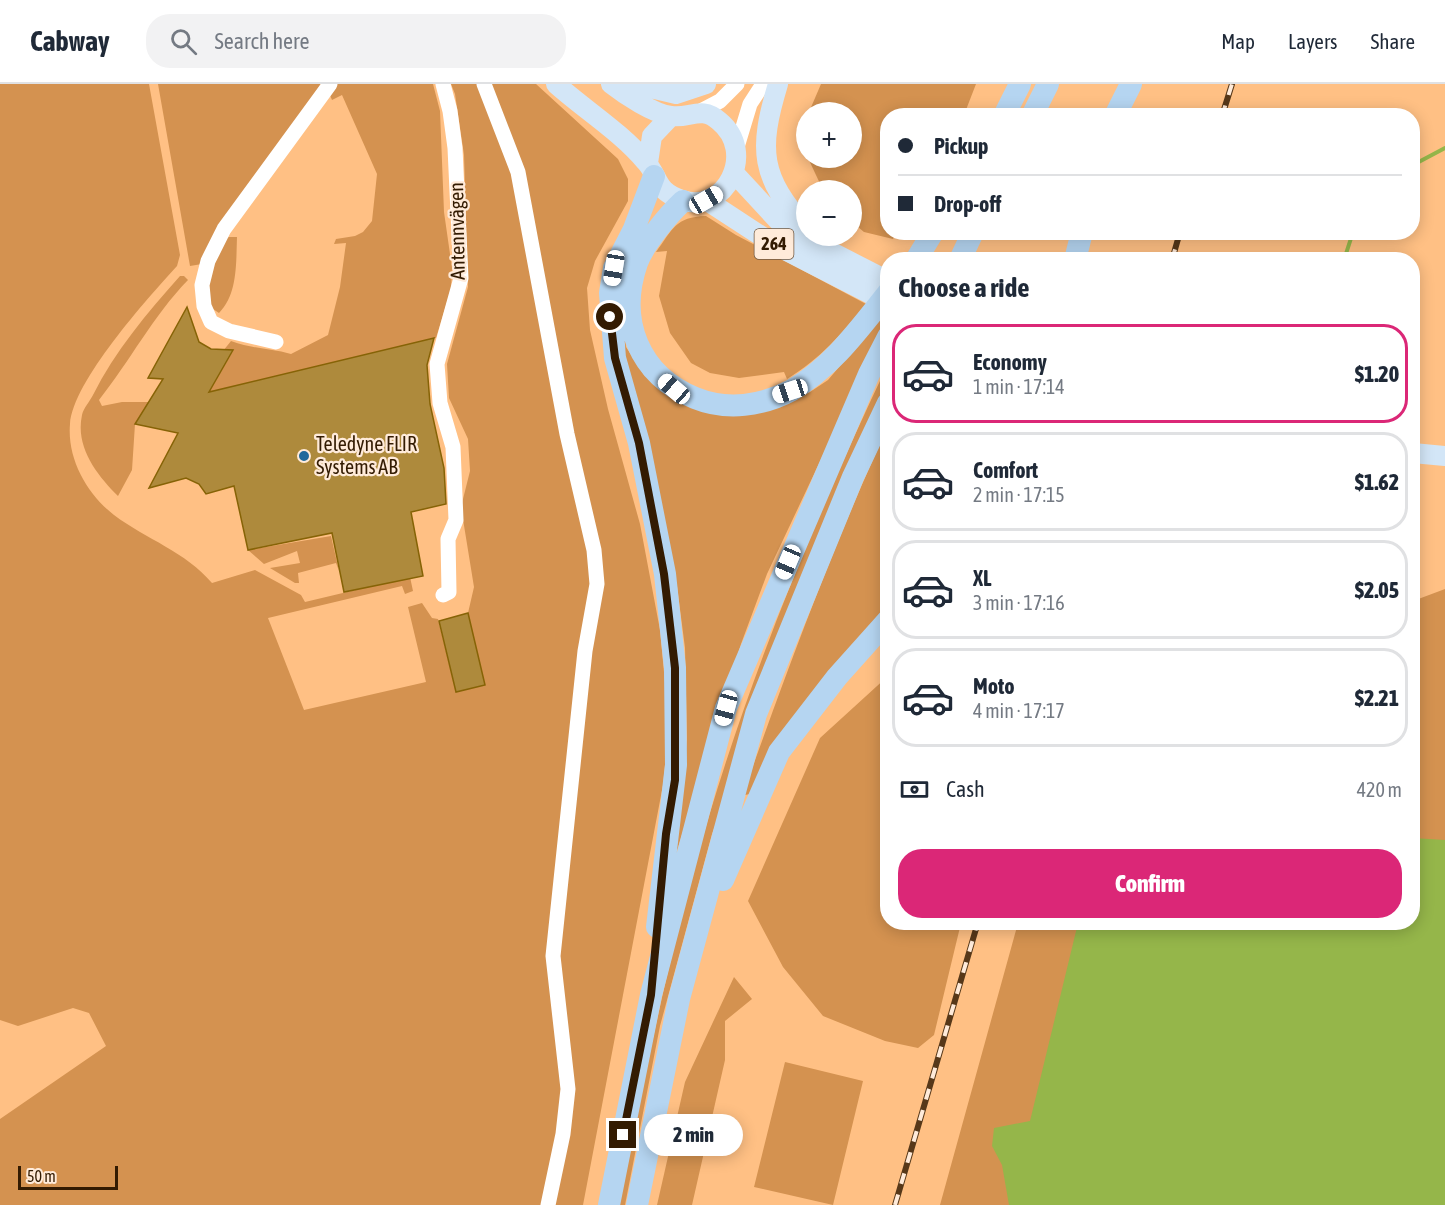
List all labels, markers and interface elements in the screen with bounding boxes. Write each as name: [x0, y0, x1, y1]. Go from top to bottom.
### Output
search box: [146, 14, 566, 68]
text: Cabway: [30, 25, 110, 57]
icon: search: [167, 25, 200, 58]
text: Search here: [215, 28, 310, 54]
text: Map: [1221, 29, 1255, 53]
text: Layers: [1288, 29, 1338, 53]
text: Share: [1371, 29, 1415, 53]
map controls: [796, 102, 862, 246]
button: +: [796, 102, 862, 168]
text: Pickup: [934, 133, 989, 159]
button: −: [796, 180, 862, 246]
street label: Antennvägen: [444, 182, 469, 280]
car: [686, 183, 726, 217]
text: Drop-off: [934, 191, 1001, 217]
road number: 264: [754, 229, 794, 259]
car: [602, 249, 626, 287]
text: Choose a ride: [898, 272, 1030, 303]
route start: [596, 303, 623, 330]
icon: car: [901, 347, 955, 401]
text: Economy: [973, 349, 1047, 375]
text: $1.20: [1355, 361, 1399, 387]
car: [655, 370, 693, 408]
text: 1 min · 17:14: [973, 375, 1065, 398]
car: [770, 377, 810, 405]
place label: Teledyne FLIR Systems AB: [316, 432, 417, 478]
marker: Teledyne FLIR Systems AB: [297, 449, 311, 463]
icon: car: [901, 455, 955, 509]
text: Comfort: [973, 457, 1038, 483]
text: $1.62: [1355, 469, 1399, 495]
text: 2 min · 17:15: [973, 483, 1065, 506]
car: [773, 542, 803, 582]
icon: car: [901, 563, 955, 617]
text: XL: [973, 565, 991, 591]
text: $2.05: [1355, 577, 1399, 603]
text: 3 min · 17:16: [973, 591, 1065, 614]
icon: car: [901, 671, 955, 725]
text: Moto: [973, 673, 1015, 699]
text: $2.21: [1355, 685, 1399, 711]
car: [713, 688, 739, 728]
text: 4 min · 17:17: [973, 699, 1065, 722]
icon: cash: [898, 773, 931, 806]
text: Cash: [946, 776, 985, 802]
text: 420 m: [1357, 778, 1402, 801]
button: Confirm: [898, 849, 1402, 918]
callout: 2 min: [644, 1114, 743, 1156]
route end: [609, 1121, 636, 1148]
text: 2 min: [673, 1123, 714, 1146]
scale bar: [18, 1163, 118, 1190]
text: 50 m: [27, 1167, 56, 1185]

